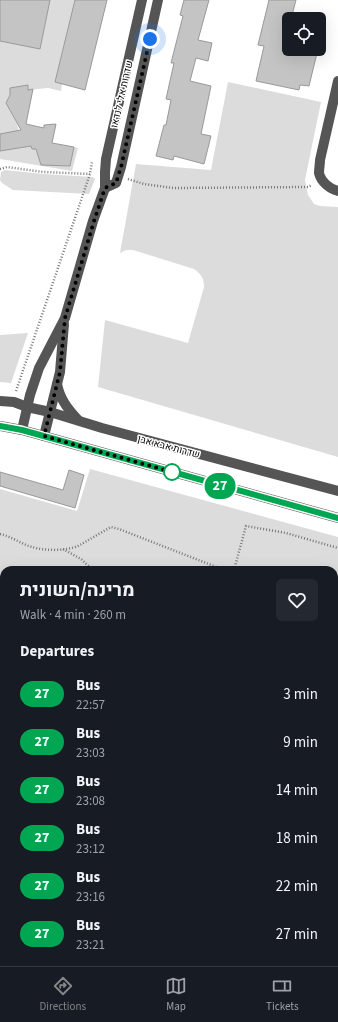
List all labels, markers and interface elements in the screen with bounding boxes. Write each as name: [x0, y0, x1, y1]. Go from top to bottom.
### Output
map controls: [282, 12, 326, 56]
button: locate: [282, 12, 326, 56]
your location: [140, 29, 160, 49]
street label: שדרות אלי לנדאו: [107, 59, 137, 129]
street label: שדרות אבא אבן: [136, 432, 201, 462]
unlabelled marker: [163, 463, 181, 481]
line badge: 27: [202, 473, 238, 499]
text: 27: [213, 476, 227, 496]
text: מרינה/השונית: [20, 577, 135, 604]
button: heart: [276, 579, 318, 621]
text: Walk · 4 min · 260 m: [20, 606, 126, 624]
text: Departures: [20, 641, 94, 662]
text: Bus: [76, 675, 100, 696]
text: 27: [35, 684, 49, 704]
text: 3 min: [283, 684, 318, 705]
text: 22:57: [76, 696, 105, 714]
text: Bus: [76, 723, 100, 744]
text: 27: [35, 732, 49, 752]
text: 9 min: [283, 732, 318, 753]
text: 23:03: [76, 744, 105, 762]
text: Bus: [76, 771, 100, 792]
text: 27: [35, 780, 49, 800]
text: 14 min: [276, 780, 318, 801]
text: 23:08: [76, 792, 105, 810]
text: Bus: [76, 819, 100, 840]
text: 27: [35, 828, 49, 848]
text: 18 min: [276, 828, 318, 849]
text: 23:12: [76, 840, 105, 858]
text: Bus: [76, 867, 100, 888]
text: 27: [35, 876, 49, 896]
text: 22 min: [276, 876, 318, 897]
text: 23:16: [76, 888, 105, 906]
text: Bus: [76, 915, 100, 936]
text: 27: [35, 924, 49, 944]
text: 27 min: [276, 924, 318, 945]
text: 23:21: [76, 936, 105, 954]
tab: Directions: [40, 975, 86, 1014]
tab: Map: [165, 975, 187, 1014]
tab: Tickets: [266, 975, 299, 1014]

